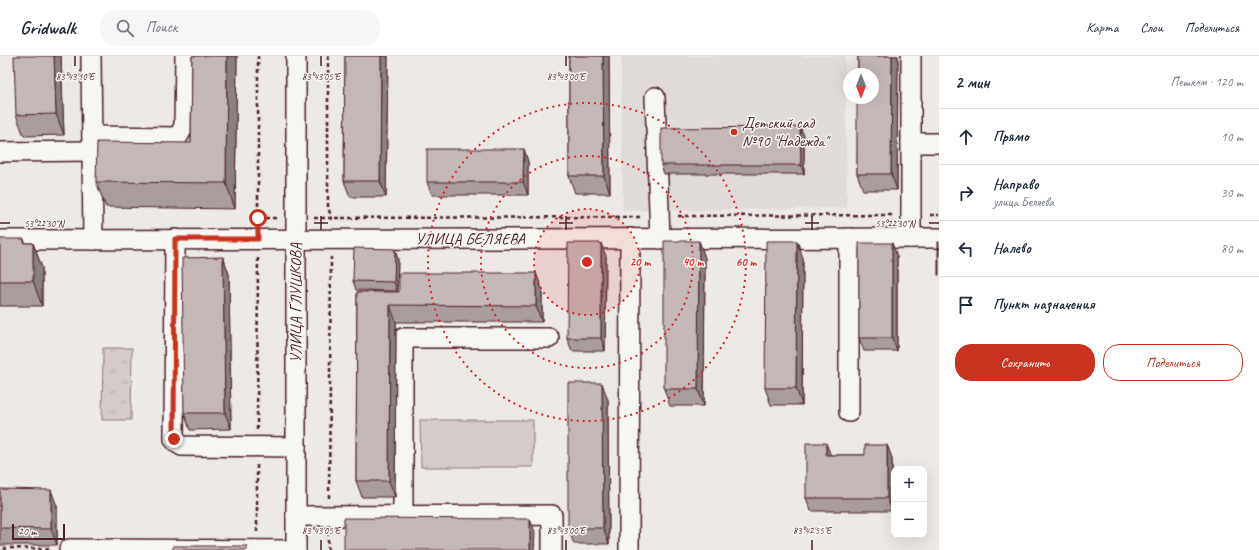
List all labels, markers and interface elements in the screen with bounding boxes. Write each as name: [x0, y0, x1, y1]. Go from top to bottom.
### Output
search box: [100, 10, 380, 46]
text: Gridwalk: [20, 16, 76, 40]
icon: search: [114, 17, 136, 39]
text: Поиск: [146, 18, 177, 37]
text: Карта: [1086, 19, 1118, 36]
text: Слои: [1140, 19, 1163, 36]
text: Поделиться: [1185, 19, 1239, 36]
north arrow: [843, 68, 879, 104]
text: 83°43'10"E: [56, 70, 96, 83]
text: 83°43'05"E: [302, 70, 342, 83]
text: 83°43'00"E: [547, 70, 587, 83]
text: 2 мин: [955, 72, 990, 93]
text: Пешком · 120 m: [1170, 74, 1243, 90]
place label: Детский сад №90 "Надежда": [742, 113, 831, 151]
icon: ahead: [955, 126, 977, 148]
marker: Детский сад №90 "Надежда": [729, 127, 739, 137]
text: Прямо: [993, 127, 1029, 146]
text: 10 m: [1221, 129, 1243, 145]
text: Направо: [993, 175, 1039, 194]
icon: right: [955, 182, 977, 204]
text: 30 m: [1221, 185, 1243, 201]
text: улица Беляева: [993, 194, 1054, 210]
route start: [249, 209, 267, 227]
text: 53°22'30"N: [24, 217, 66, 230]
text: 53°22'30"N: [875, 217, 917, 230]
street label: УЛИЦА БЕЛЯЕВА: [415, 229, 526, 249]
icon: left: [955, 238, 977, 260]
text: Налево: [993, 239, 1031, 258]
text: 80 m: [1221, 241, 1243, 257]
street label: УЛИЦА ГЛУШКОВА: [286, 242, 306, 363]
text: 20 m: [630, 254, 651, 270]
text: 40 m: [683, 254, 704, 270]
text: 60 m: [736, 254, 758, 270]
centre of rings: [580, 255, 594, 269]
icon: arrive: [955, 294, 977, 316]
text: Пункт назначения: [993, 295, 1095, 314]
button: Сохранить: [955, 344, 1095, 381]
button: Поделиться: [1103, 344, 1243, 381]
route end: [165, 430, 183, 448]
map controls: [891, 466, 927, 538]
button: +: [891, 466, 927, 502]
button: −: [891, 502, 927, 538]
scale bar: [12, 522, 65, 541]
text: 20 m: [18, 524, 37, 538]
text: 83°43'05"E: [302, 524, 342, 537]
text: 83°43'00"E: [547, 524, 587, 537]
text: 83°42'55"E: [793, 524, 833, 537]

